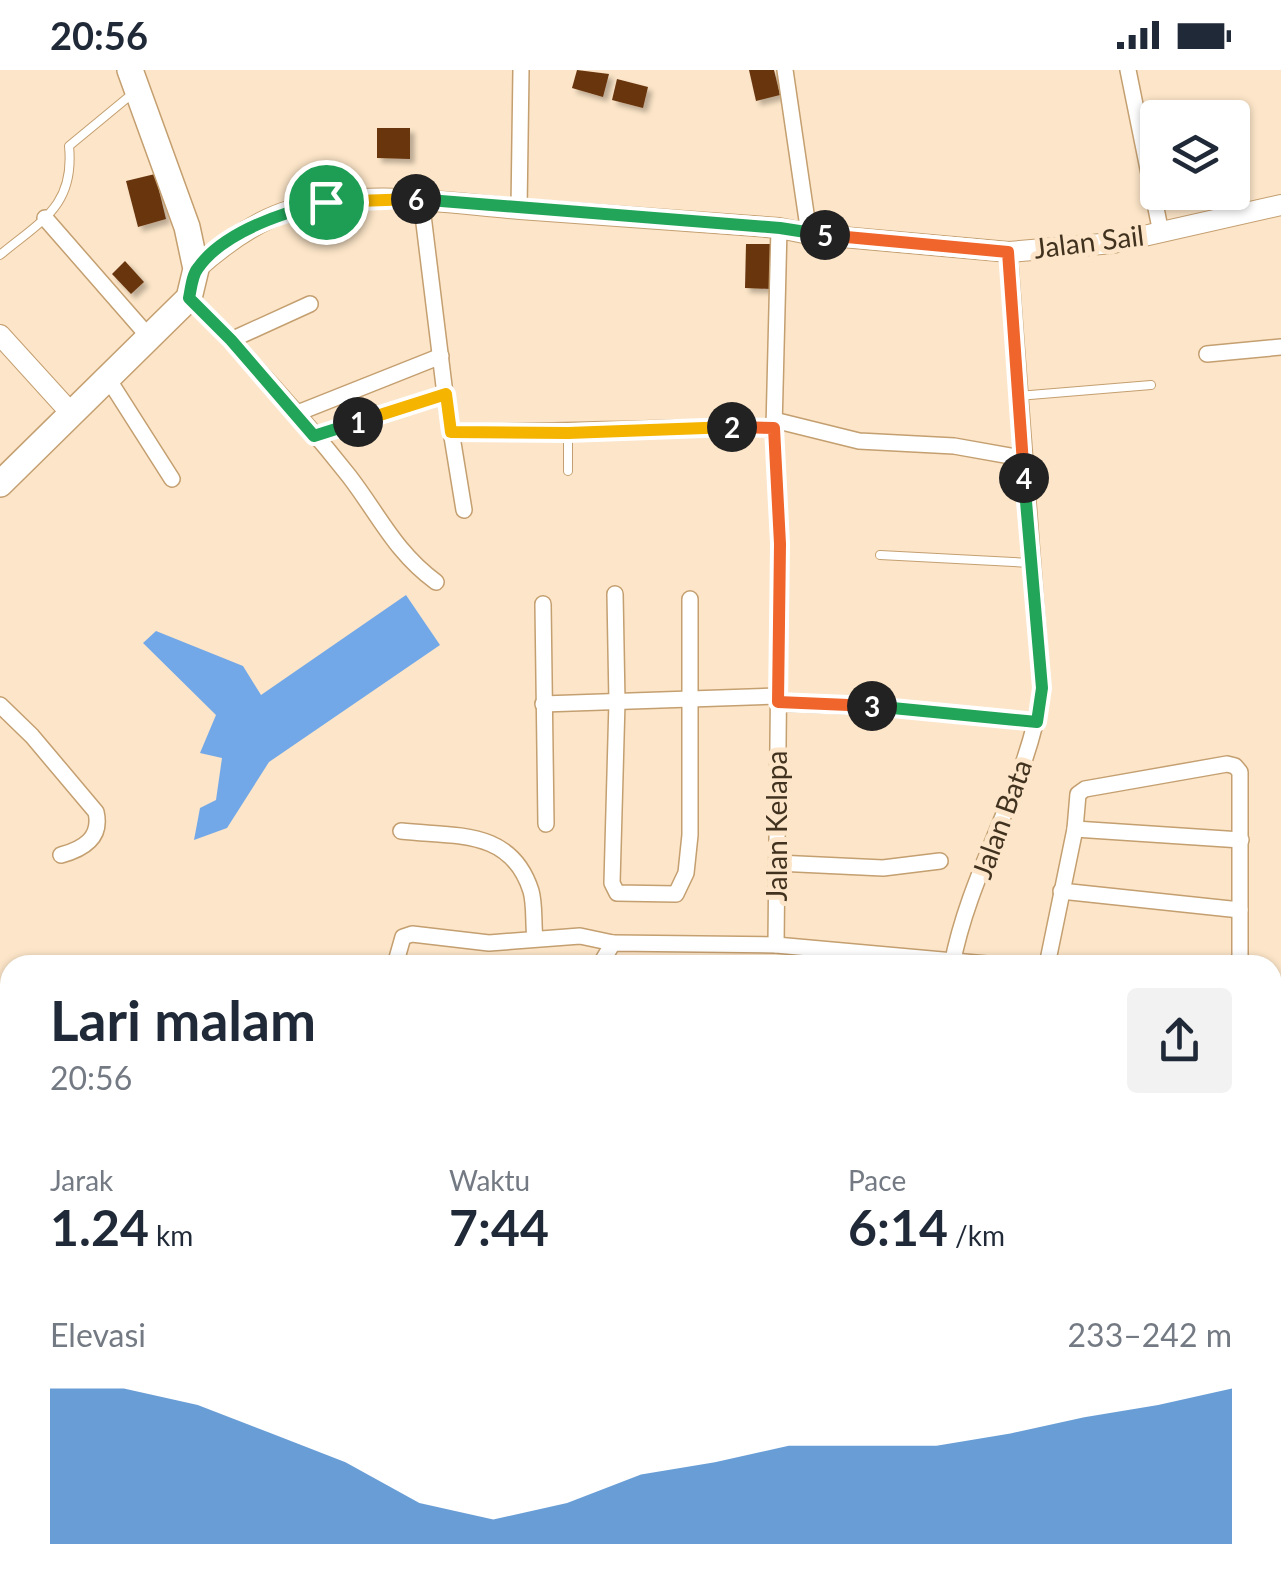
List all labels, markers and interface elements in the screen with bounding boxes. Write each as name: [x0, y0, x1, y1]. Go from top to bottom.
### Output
text: 20:56: [50, 12, 148, 58]
map controls: [1140, 100, 1250, 210]
button: layers: [1140, 100, 1250, 210]
pin: [284, 160, 369, 245]
pin: 6: [391, 174, 441, 224]
icon: arrive: [299, 175, 354, 230]
text: 6: [408, 182, 424, 216]
pin: 5: [800, 210, 850, 260]
street label: Jalan Sail: [1032, 217, 1146, 265]
text: 5: [817, 218, 833, 252]
pin: 1: [333, 397, 383, 447]
pin: 2: [707, 402, 757, 452]
text: 1: [350, 405, 366, 439]
text: 2: [724, 410, 740, 444]
pin: 4: [999, 453, 1049, 503]
text: 4: [1016, 461, 1032, 495]
pin: 3: [847, 681, 897, 731]
text: 3: [864, 689, 880, 723]
street label: Jalan Kelapa: [759, 751, 793, 901]
street label: Jalan Bata: [964, 755, 1038, 883]
text: Lari malam: [50, 987, 316, 1053]
button: share: [1127, 988, 1232, 1093]
text: 20:56: [50, 1058, 132, 1097]
text: Jarak: [50, 1163, 113, 1197]
text: Waktu: [449, 1163, 530, 1197]
text: Pace: [848, 1163, 906, 1197]
text: 1.24: [50, 1197, 149, 1257]
text: 7:44: [449, 1197, 549, 1257]
text: 6:14: [848, 1197, 948, 1257]
text: km: [149, 1218, 193, 1252]
text: /km: [948, 1218, 1005, 1252]
text: Elevasi: [50, 1315, 146, 1354]
text: 233–242 m: [1068, 1315, 1232, 1354]

